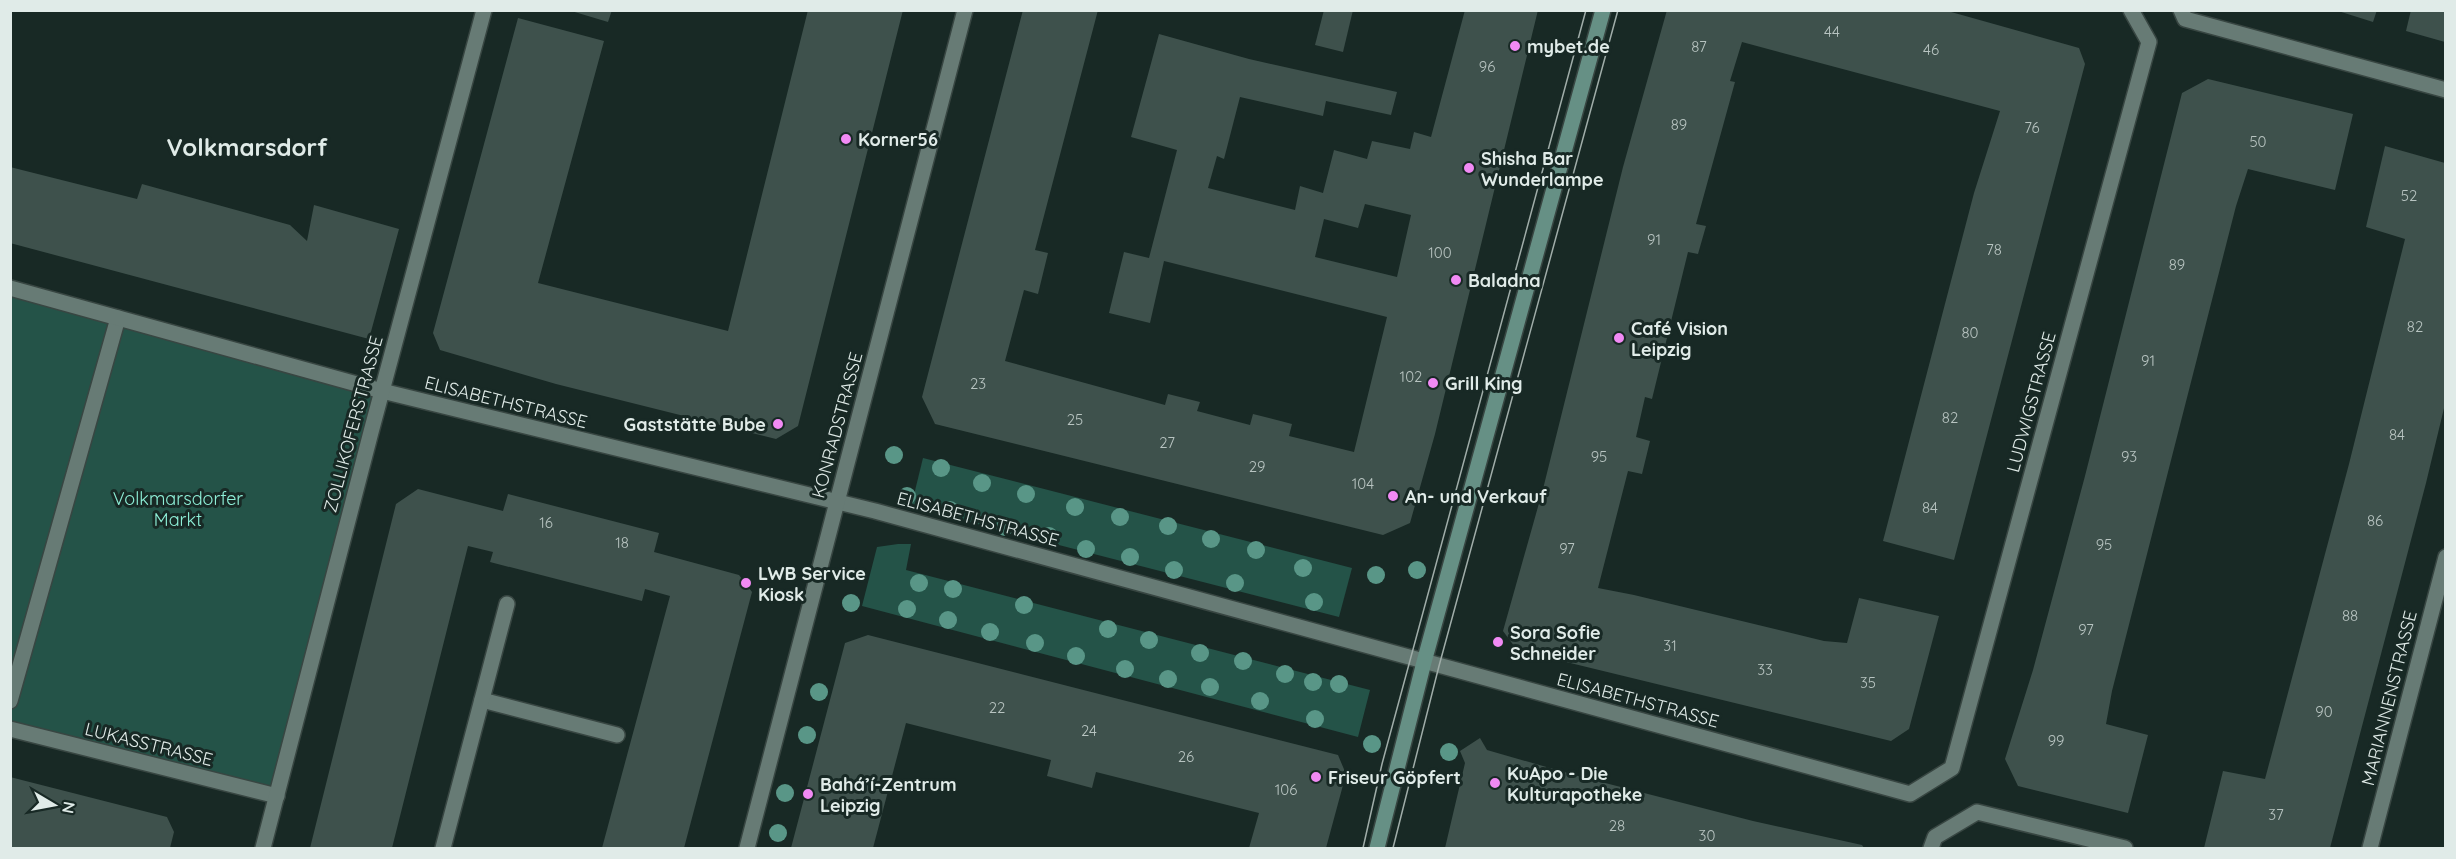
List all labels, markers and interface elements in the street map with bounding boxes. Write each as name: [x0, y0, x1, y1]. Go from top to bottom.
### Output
house number: 44: [1824, 22, 1840, 41]
place label: mybet.de: [1527, 35, 1610, 58]
house number: 87: [1691, 37, 1707, 56]
marker: mybet.de: [1508, 39, 1522, 53]
house number: 46: [1923, 40, 1939, 59]
house number: 96: [1479, 57, 1495, 76]
house number: 89: [1671, 115, 1687, 134]
house number: 76: [2024, 118, 2040, 137]
place label: Korner56: [858, 128, 938, 151]
district label: Volkmarsdorf: [167, 132, 328, 162]
marker: Korner56: [839, 132, 853, 146]
house number: 50: [2249, 132, 2267, 151]
place label: Shisha Bar Wunderlampe: [1481, 147, 1604, 191]
marker: Shisha Bar Wunderlampe: [1462, 161, 1476, 175]
house number: 52: [2401, 186, 2417, 205]
house number: 91: [1647, 230, 1661, 249]
house number: 78: [1986, 240, 2002, 259]
house number: 100: [1428, 243, 1452, 262]
house number: 89: [2169, 255, 2185, 274]
place label: Baladna: [1468, 269, 1541, 292]
marker: Baladna: [1449, 273, 1463, 287]
place label: Café Vision Leipzig: [1631, 317, 1728, 361]
house number: 82: [2407, 317, 2423, 336]
house number: 80: [1961, 323, 1979, 342]
street label: LUDWIGSTRASSE: [2001, 329, 2061, 475]
marker: Café Vision Leipzig: [1612, 331, 1626, 345]
street label: ZOLLIKOFERSTRASSE: [318, 333, 388, 515]
street label: KONRADSTRASSE: [806, 349, 868, 501]
house number: 91: [2141, 351, 2155, 370]
house number: 102: [1400, 367, 1422, 386]
street label: ELISABETHSTRASSE: [422, 371, 590, 433]
place label: Grill King: [1445, 372, 1523, 395]
house number: 23: [970, 374, 986, 393]
marker: Grill King: [1426, 376, 1440, 390]
house number: 82: [1942, 408, 1958, 427]
house number: 25: [1067, 410, 1083, 429]
place label: Gaststätte Bube: [624, 413, 766, 436]
marker: Gaststätte Bube: [771, 417, 785, 431]
house number: 84: [2389, 425, 2405, 444]
house number: 27: [1159, 433, 1175, 452]
house number: 95: [1591, 447, 1607, 466]
house number: 93: [2121, 447, 2137, 466]
house number: 29: [1249, 457, 1265, 476]
house number: 104: [1352, 474, 1374, 493]
place label: An- und Verkauf: [1405, 485, 1547, 508]
street label: ELISABETHSTRASSE: [894, 486, 1062, 552]
park label: Volkmarsdorfer Markt: [113, 487, 243, 531]
marker: An- und Verkauf: [1386, 489, 1400, 503]
house number: 84: [1922, 498, 1938, 517]
house number: 86: [2367, 511, 2383, 530]
house number: 16: [539, 513, 553, 532]
house number: 18: [615, 533, 629, 552]
house number: 95: [2096, 535, 2112, 554]
house number: 97: [1559, 539, 1575, 558]
place label: LWB Service Kiosk: [758, 562, 866, 606]
marker: LWB Service Kiosk: [739, 576, 753, 590]
house number: 88: [2342, 606, 2358, 625]
street label: MARIANNENSTRASSE: [2356, 608, 2422, 788]
house number: 97: [2078, 620, 2094, 639]
place label: Sora Sofie Schneider: [1510, 621, 1601, 665]
marker: Sora Sofie Schneider: [1491, 635, 1505, 649]
house number: 31: [1663, 636, 1677, 655]
house number: 33: [1757, 660, 1773, 679]
street label: ELISABETHSTRASSE: [1554, 667, 1722, 733]
house number: 35: [1860, 673, 1876, 692]
house number: 22: [989, 698, 1005, 717]
house number: 90: [2315, 702, 2333, 721]
street label: LUKASSTRASSE: [83, 717, 215, 771]
house number: 24: [1081, 721, 1097, 740]
house number: 99: [2048, 731, 2064, 750]
house number: 26: [1178, 747, 1194, 766]
place label: KuApo - Die Kulturapotheke: [1507, 762, 1642, 806]
place label: Friseur Göpfert: [1328, 766, 1461, 789]
marker: Friseur Göpfert: [1309, 770, 1323, 784]
place label: Bahá’í-Zentrum Leipzig: [820, 773, 957, 817]
north arrow: [24, 775, 84, 835]
marker: KuApo - Die Kulturapotheke: [1488, 776, 1502, 790]
house number: 106: [1275, 780, 1297, 799]
marker: Bahá’í-Zentrum Leipzig: [801, 787, 815, 801]
text: N: [58, 800, 80, 815]
house number: 37: [2268, 805, 2284, 824]
house number: 28: [1609, 816, 1625, 835]
house number: 30: [1699, 826, 1715, 845]

